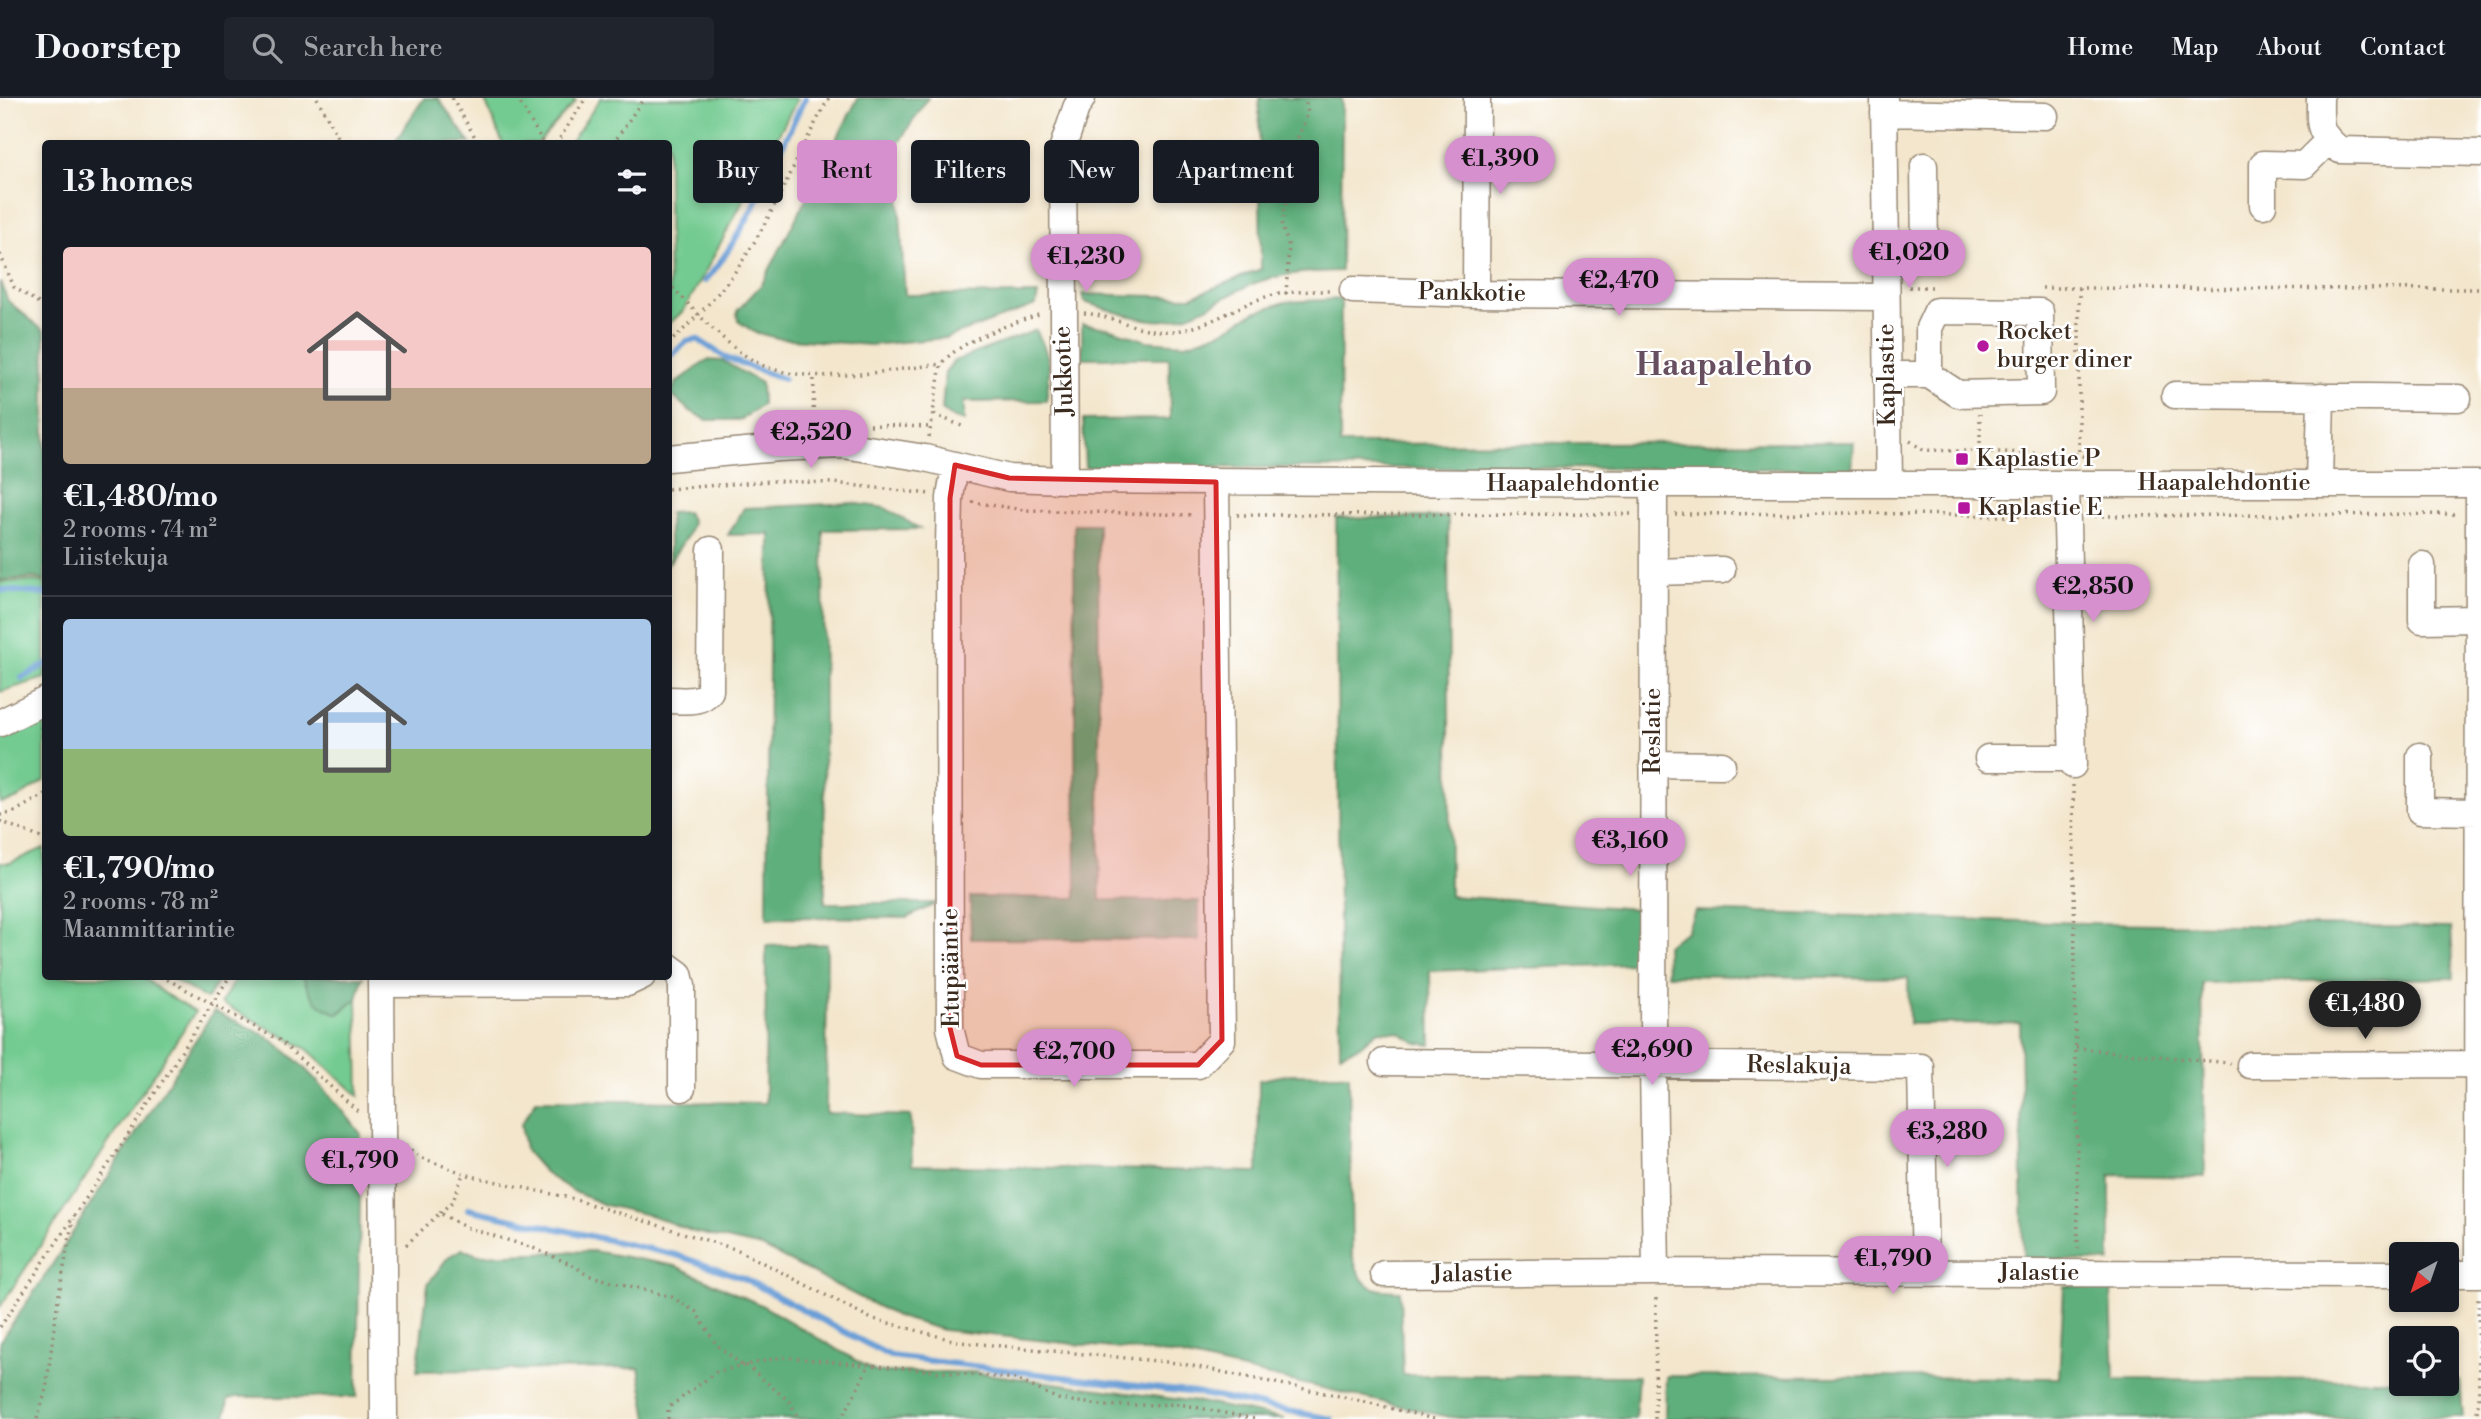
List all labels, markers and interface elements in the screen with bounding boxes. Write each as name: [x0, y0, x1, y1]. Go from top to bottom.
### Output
search box: [224, 17, 714, 80]
text: Doorstep: [35, 28, 182, 69]
icon: search: [248, 29, 286, 67]
text: Search here: [304, 32, 443, 64]
text: Home: [2068, 33, 2133, 63]
text: Map: [2171, 33, 2219, 63]
text: About: [2257, 33, 2322, 63]
text: Contact: [2360, 33, 2446, 63]
pin: €1,390: [1443, 136, 1557, 196]
chip: Buy: [693, 140, 783, 203]
chip: Rent: [797, 140, 897, 203]
chip: Filters: [911, 140, 1030, 203]
chip: New: [1044, 140, 1139, 203]
chip: Apartment: [1153, 140, 1319, 203]
text: €1,390: [1461, 145, 1539, 173]
text: 13 homes: [63, 163, 193, 201]
icon: filters: [613, 163, 651, 201]
pin: €1,020: [1852, 230, 1966, 290]
pin: €1,230: [1029, 234, 1143, 294]
text: €1,020: [1869, 239, 1949, 267]
text: €1,230: [1047, 243, 1125, 271]
pin: €2,470: [1562, 258, 1676, 318]
text: €2,470: [1579, 267, 1659, 295]
street label: Pankkotie: [1418, 277, 1526, 309]
icon: home: [294, 293, 420, 419]
place label: Rocket burger diner: [1997, 317, 2132, 375]
street label: Kaplastie: [1871, 323, 1903, 427]
street label: Jukkotie: [1047, 325, 1081, 418]
marker: Rocket burger diner: [1975, 338, 1991, 354]
district label: Haapalehto: [1636, 345, 1812, 385]
pin: €2,520: [754, 410, 868, 470]
text: €2,520: [770, 419, 852, 447]
place label: Kaplastie P: [1976, 444, 2100, 474]
marker: Kaplastie P: [1954, 451, 1970, 467]
street label: Haapalehdontie: [2137, 468, 2311, 498]
street label: Haapalehdontie: [1486, 469, 1660, 499]
text: €1,480/mo: [63, 478, 218, 516]
place label: Kaplastie E: [1978, 493, 2103, 523]
marker: Kaplastie E: [1956, 500, 1972, 516]
text: 2 rooms · 74 m²: [63, 516, 217, 544]
text: Liistekuja: [63, 544, 168, 572]
pin: €2,850: [2036, 564, 2150, 624]
text: €2,850: [2052, 573, 2134, 601]
icon: home: [294, 665, 420, 791]
street label: Reslatie: [1638, 688, 1668, 774]
pin: €3,160: [1573, 818, 1687, 878]
text: €3,160: [1591, 827, 1669, 855]
text: €1,790/mo: [63, 850, 215, 888]
text: 2 rooms · 78 m²: [63, 888, 218, 916]
street label: Etupääntie: [935, 908, 967, 1028]
text: Maanmittarintie: [63, 916, 235, 944]
pin: €1,480: [2308, 982, 2422, 1041]
text: €1,480: [2325, 990, 2405, 1018]
pin: €2,690: [1595, 1028, 1709, 1087]
pin: €2,700: [1017, 1030, 1131, 1089]
text: €2,690: [1611, 1036, 1693, 1064]
text: €2,700: [1033, 1038, 1115, 1066]
street label: Reslakuja: [1746, 1050, 1853, 1082]
pin: €3,280: [1890, 1110, 2004, 1169]
text: €3,280: [1906, 1118, 1988, 1146]
pin: €1,790: [303, 1138, 417, 1198]
text: €1,790: [321, 1147, 399, 1175]
pin: €1,790: [1836, 1236, 1950, 1296]
north arrow: [2389, 1242, 2459, 1312]
map controls: [2389, 1242, 2459, 1396]
text: €1,790: [1854, 1245, 1932, 1273]
street label: Jalastie: [1430, 1258, 1513, 1290]
street label: Jalastie: [1998, 1258, 2079, 1288]
button: locate: [2389, 1326, 2459, 1396]

